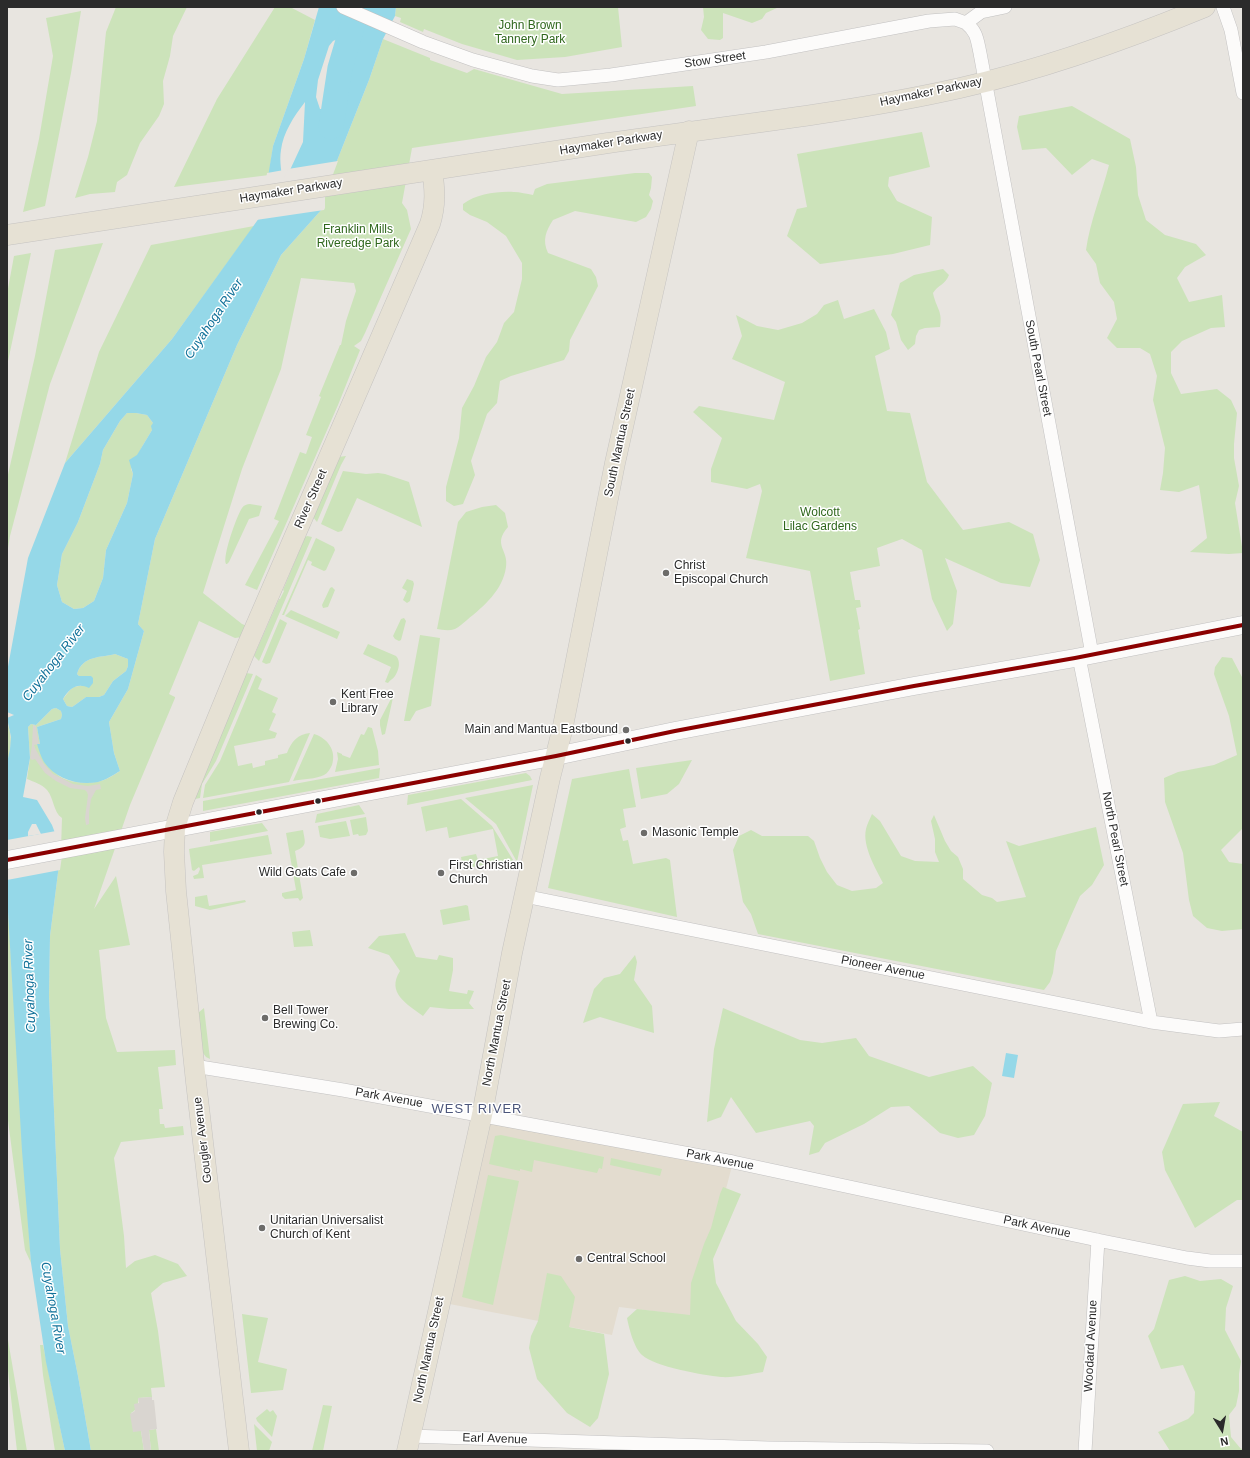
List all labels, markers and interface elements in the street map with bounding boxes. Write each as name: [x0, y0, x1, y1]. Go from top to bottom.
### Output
park label: John Brown Tannery Park: [495, 19, 565, 47]
street label: Stow Street: [683, 49, 747, 71]
street label: Haymaker Parkway: [879, 74, 983, 110]
street label: Haymaker Parkway: [559, 128, 663, 158]
street label: Haymaker Parkway: [239, 176, 343, 206]
park label: Franklin Mills Riveredge Park: [317, 223, 399, 251]
water label: Cuyahoga River: [181, 276, 247, 362]
street label: South Pearl Street: [1022, 318, 1054, 418]
street label: South Mantua Street: [602, 388, 638, 498]
street label: River Street: [292, 467, 330, 531]
park label: Wolcott Lilac Gardens: [783, 506, 857, 534]
place label: Christ Episcopal Church: [674, 559, 768, 587]
marker: Christ Episcopal Church: [661, 568, 671, 578]
water label: Cuyahoga River: [19, 621, 89, 705]
place label: Kent Free Library: [341, 688, 394, 716]
marker: Kent Free Library: [328, 697, 338, 707]
place label: Main and Mantua Eastbound: [465, 723, 618, 737]
marker: Main and Mantua Eastbound: [621, 725, 631, 735]
unlabelled marker: [623, 736, 633, 746]
street label: North Pearl Street: [1099, 790, 1131, 888]
unlabelled marker: [313, 796, 323, 806]
unlabelled marker: [254, 807, 264, 817]
place label: Masonic Temple: [652, 826, 739, 840]
marker: Masonic Temple: [639, 828, 649, 838]
place label: First Christian Church: [449, 859, 523, 887]
place label: Wild Goats Cafe: [259, 866, 346, 880]
marker: Wild Goats Cafe: [349, 868, 359, 878]
marker: First Christian Church: [436, 868, 446, 878]
water label: Cuyahoga River: [21, 939, 39, 1033]
street label: Pioneer Avenue: [840, 953, 926, 983]
street label: North Mantua Street: [480, 979, 514, 1087]
place label: Bell Tower Brewing Co.: [273, 1004, 338, 1032]
marker: Bell Tower Brewing Co.: [260, 1013, 270, 1023]
street label: Park Avenue: [354, 1085, 424, 1111]
street label: Gougler Avenue: [191, 1096, 215, 1184]
district label: WEST RIVER: [432, 1101, 522, 1117]
street label: Park Avenue: [685, 1146, 755, 1174]
street label: Park Avenue: [1002, 1213, 1072, 1241]
place label: Unitarian Universalist Church of Kent: [270, 1214, 383, 1242]
marker: Unitarian Universalist Church of Kent: [257, 1223, 267, 1233]
place label: Central School: [587, 1252, 666, 1266]
marker: Central School: [574, 1254, 584, 1264]
water label: Cuyahoga River: [37, 1261, 69, 1355]
street label: North Mantua Street: [411, 1296, 447, 1404]
street label: Woodard Avenue: [1081, 1300, 1101, 1392]
north arrow: [1202, 1410, 1242, 1450]
street label: Earl Avenue: [462, 1431, 528, 1447]
text: N: [1219, 1435, 1229, 1448]

